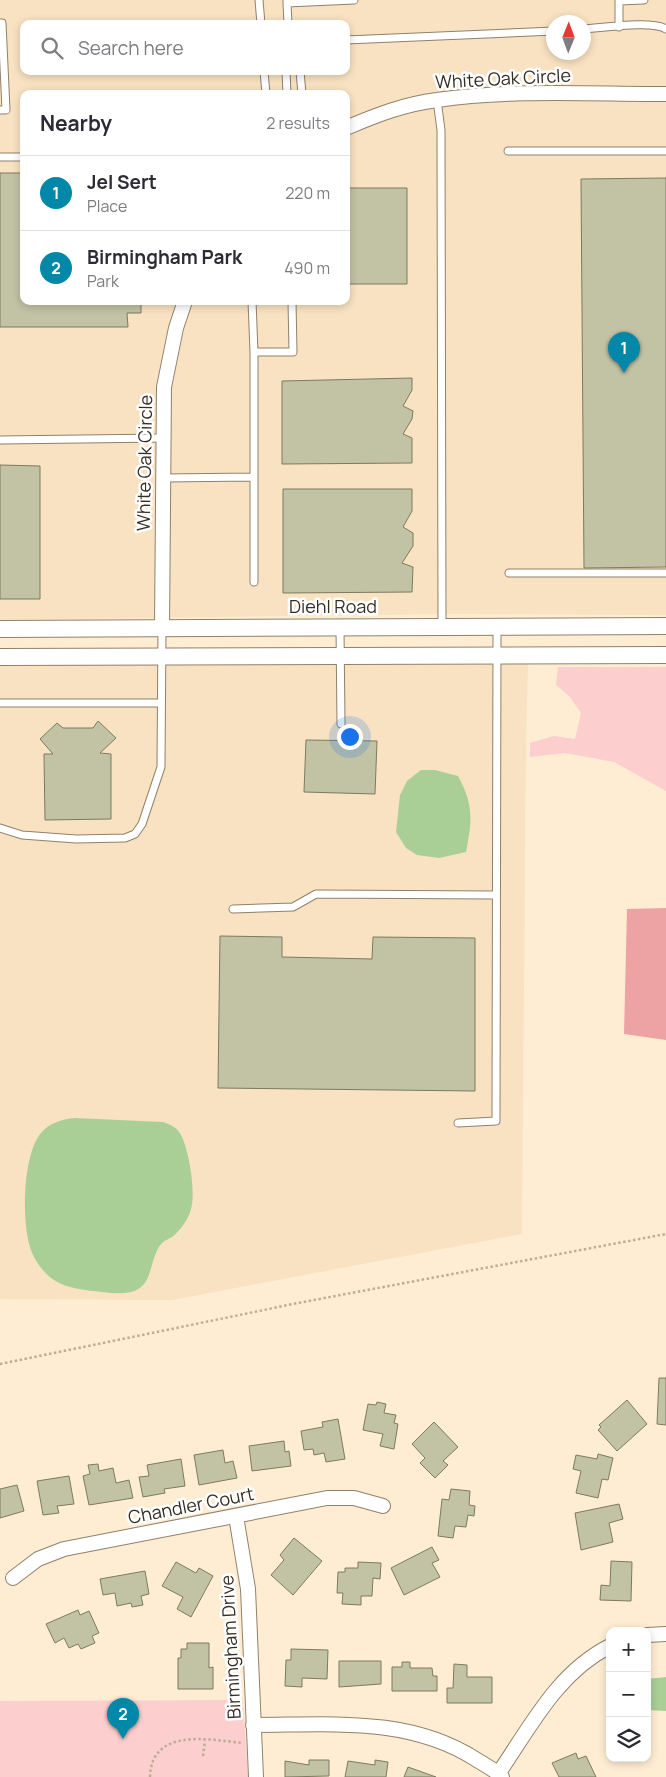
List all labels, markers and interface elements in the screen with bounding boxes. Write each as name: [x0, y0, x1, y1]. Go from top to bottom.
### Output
north arrow: [546, 15, 591, 60]
search box: [20, 20, 350, 75]
icon: search: [38, 34, 66, 62]
text: Search here: [78, 35, 184, 61]
street label: White Oak Circle: [434, 62, 572, 94]
text: Nearby: [40, 109, 112, 137]
text: 2 results: [266, 112, 330, 134]
text: Jel Sert: [87, 169, 157, 195]
text: 1: [52, 182, 60, 204]
text: 220 m: [285, 182, 330, 204]
text: Place: [87, 195, 127, 217]
text: Birmingham Park: [87, 244, 242, 270]
text: 2: [51, 257, 61, 279]
text: 490 m: [284, 257, 330, 279]
text: Park: [87, 270, 119, 292]
pin: 1: [608, 332, 640, 373]
street label: White Oak Circle: [131, 395, 157, 531]
street label: Diehl Road: [289, 594, 377, 618]
your location: [337, 724, 363, 750]
street label: Chandler Court: [126, 1481, 256, 1529]
street label: Birmingham Drive: [214, 1574, 246, 1720]
map controls: [606, 1627, 651, 1762]
button: +: [606, 1627, 651, 1672]
button: −: [606, 1672, 651, 1717]
pin: 2: [107, 1698, 139, 1739]
button: layers: [606, 1717, 651, 1762]

